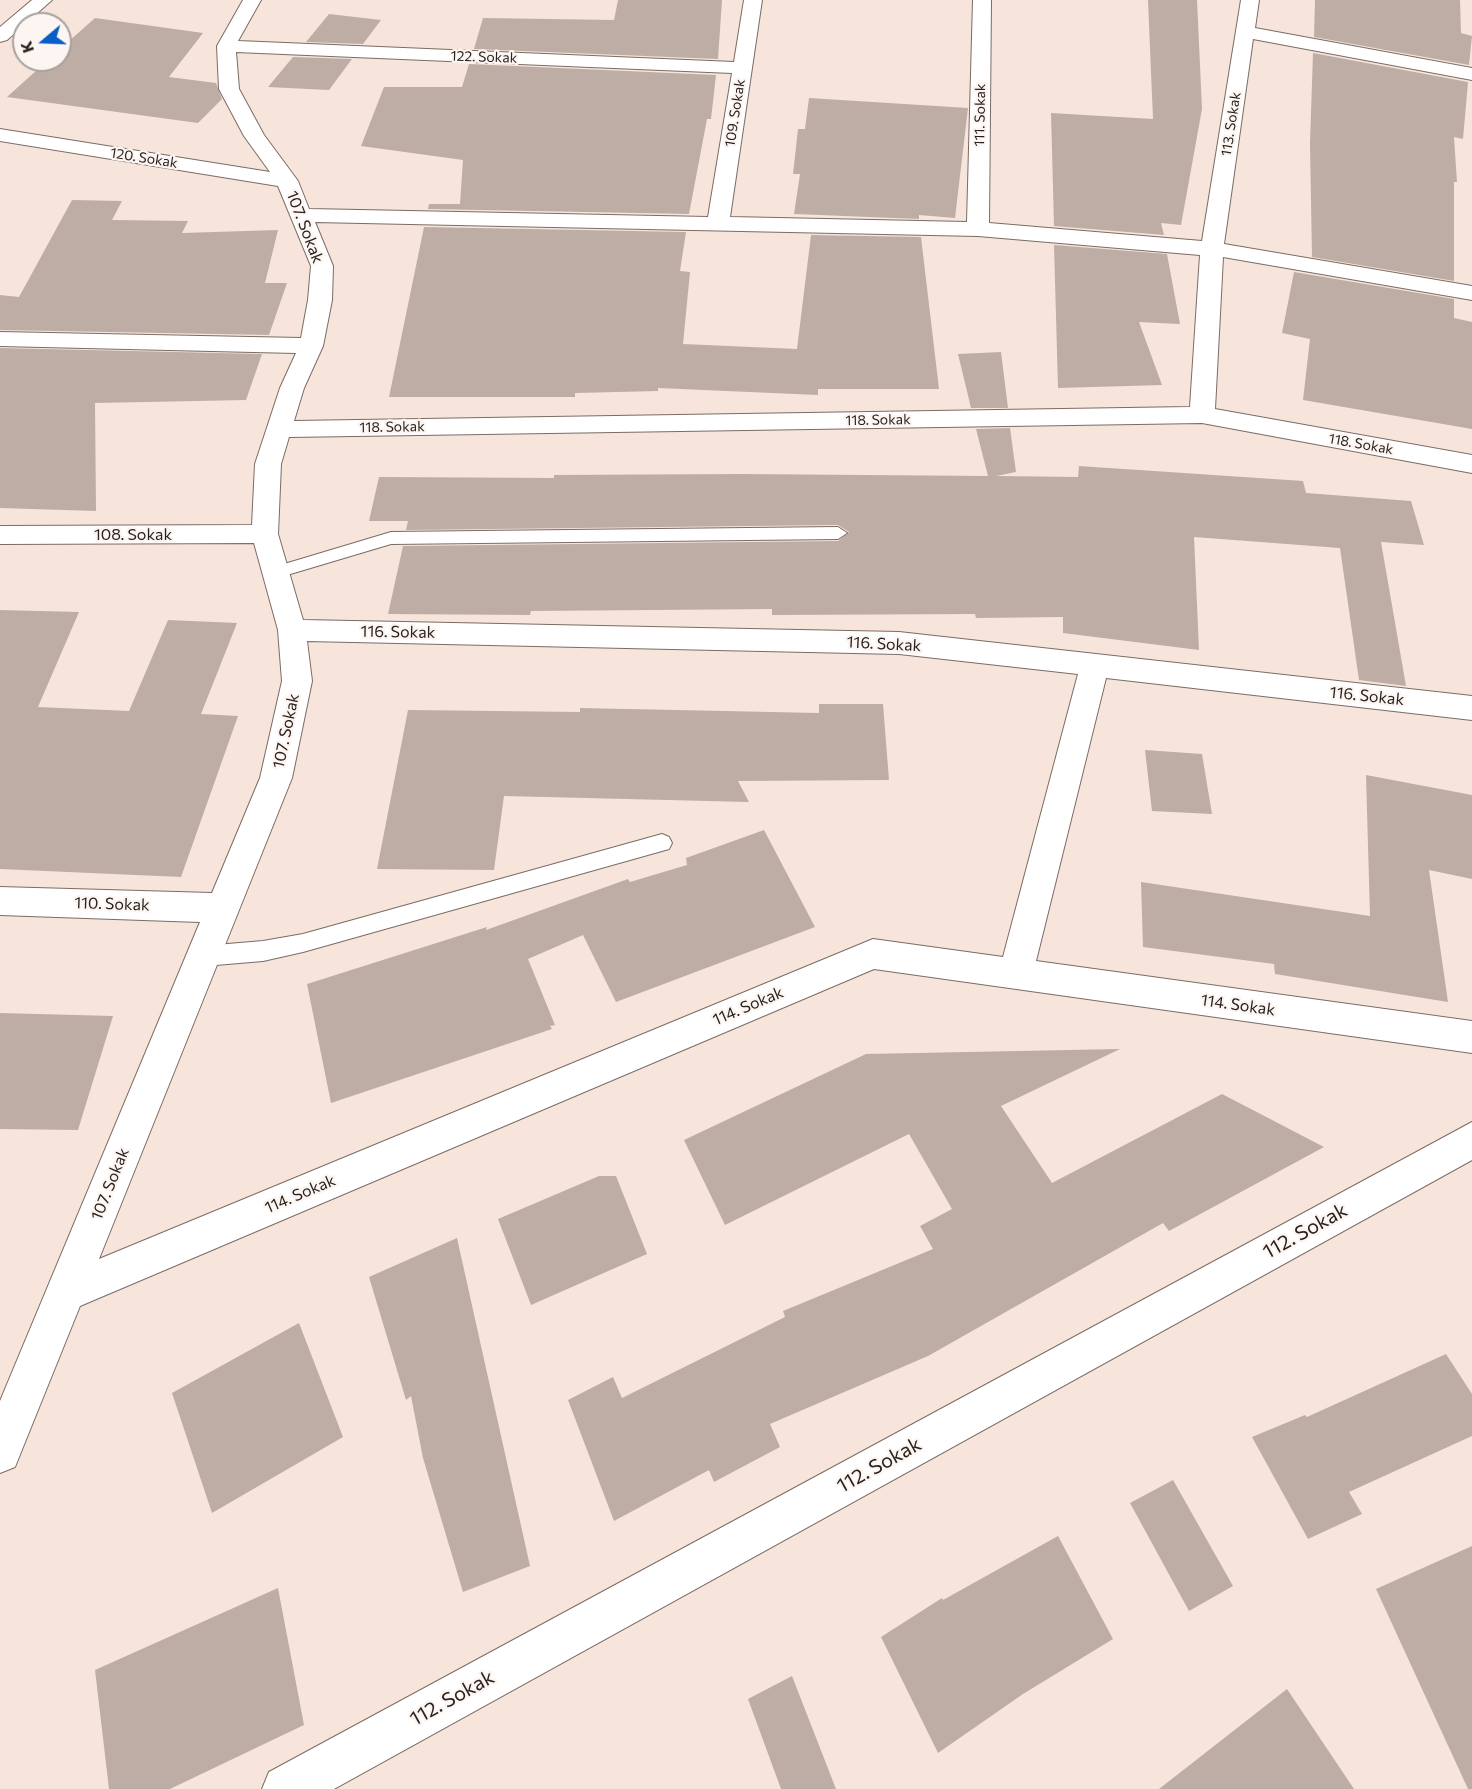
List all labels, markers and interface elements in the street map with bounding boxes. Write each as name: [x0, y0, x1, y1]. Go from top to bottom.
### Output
north arrow: [12, 12, 72, 72]
text: K: [16, 39, 37, 56]
street label: 122. Sokak: [450, 47, 518, 67]
street label: 109. Sokak: [721, 78, 749, 148]
street label: 111. Sokak: [971, 83, 989, 147]
street label: 113. Sokak: [1218, 91, 1244, 157]
street label: 120. Sokak: [109, 144, 179, 172]
street label: 107. Sokak: [282, 188, 328, 266]
street label: 118. Sokak: [845, 411, 911, 429]
street label: 118. Sokak: [359, 418, 425, 436]
street label: 118. Sokak: [1327, 430, 1395, 458]
street label: 108. Sokak: [94, 525, 172, 545]
street label: 116. Sokak: [361, 622, 435, 642]
street label: 116. Sokak: [846, 632, 922, 656]
street label: 116. Sokak: [1329, 683, 1405, 709]
street label: 107. Sokak: [269, 692, 303, 770]
street label: 110. Sokak: [74, 893, 150, 915]
street label: 114. Sokak: [710, 983, 786, 1029]
street label: 114. Sokak: [1200, 990, 1276, 1020]
street label: 107. Sokak: [87, 1145, 133, 1223]
street label: 114. Sokak: [262, 1171, 338, 1217]
street label: 112. Sokak: [1259, 1198, 1351, 1264]
street label: 112. Sokak: [833, 1432, 925, 1498]
street label: 112. Sokak: [406, 1665, 498, 1731]

